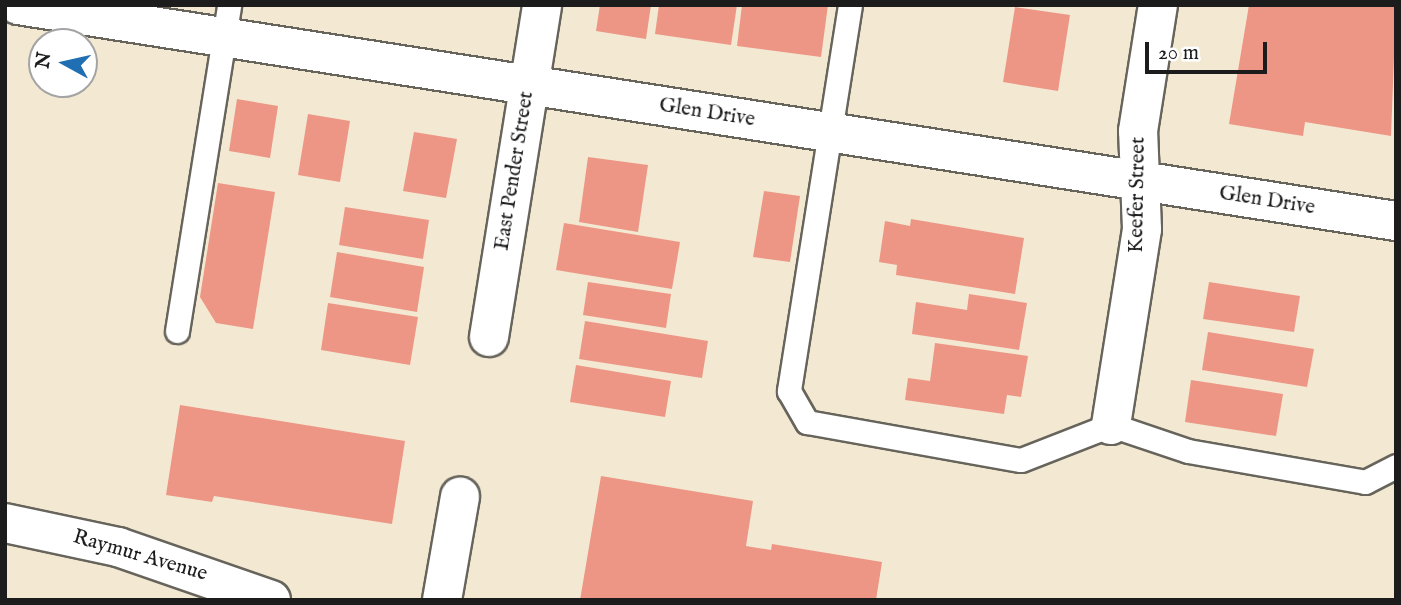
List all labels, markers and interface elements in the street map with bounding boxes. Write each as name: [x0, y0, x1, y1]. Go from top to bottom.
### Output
north arrow: [28, 28, 98, 98]
scale bar: [1149, 28, 1272, 72]
text: 20 m: [1158, 40, 1199, 67]
text: N: [31, 51, 57, 70]
street label: East Pender Street: [490, 90, 540, 252]
street label: Glen Drive: [657, 93, 757, 133]
street label: Keefer Street: [1124, 137, 1152, 253]
street label: Glen Drive: [1217, 181, 1317, 221]
street label: Raymur Avenue: [70, 525, 210, 587]

